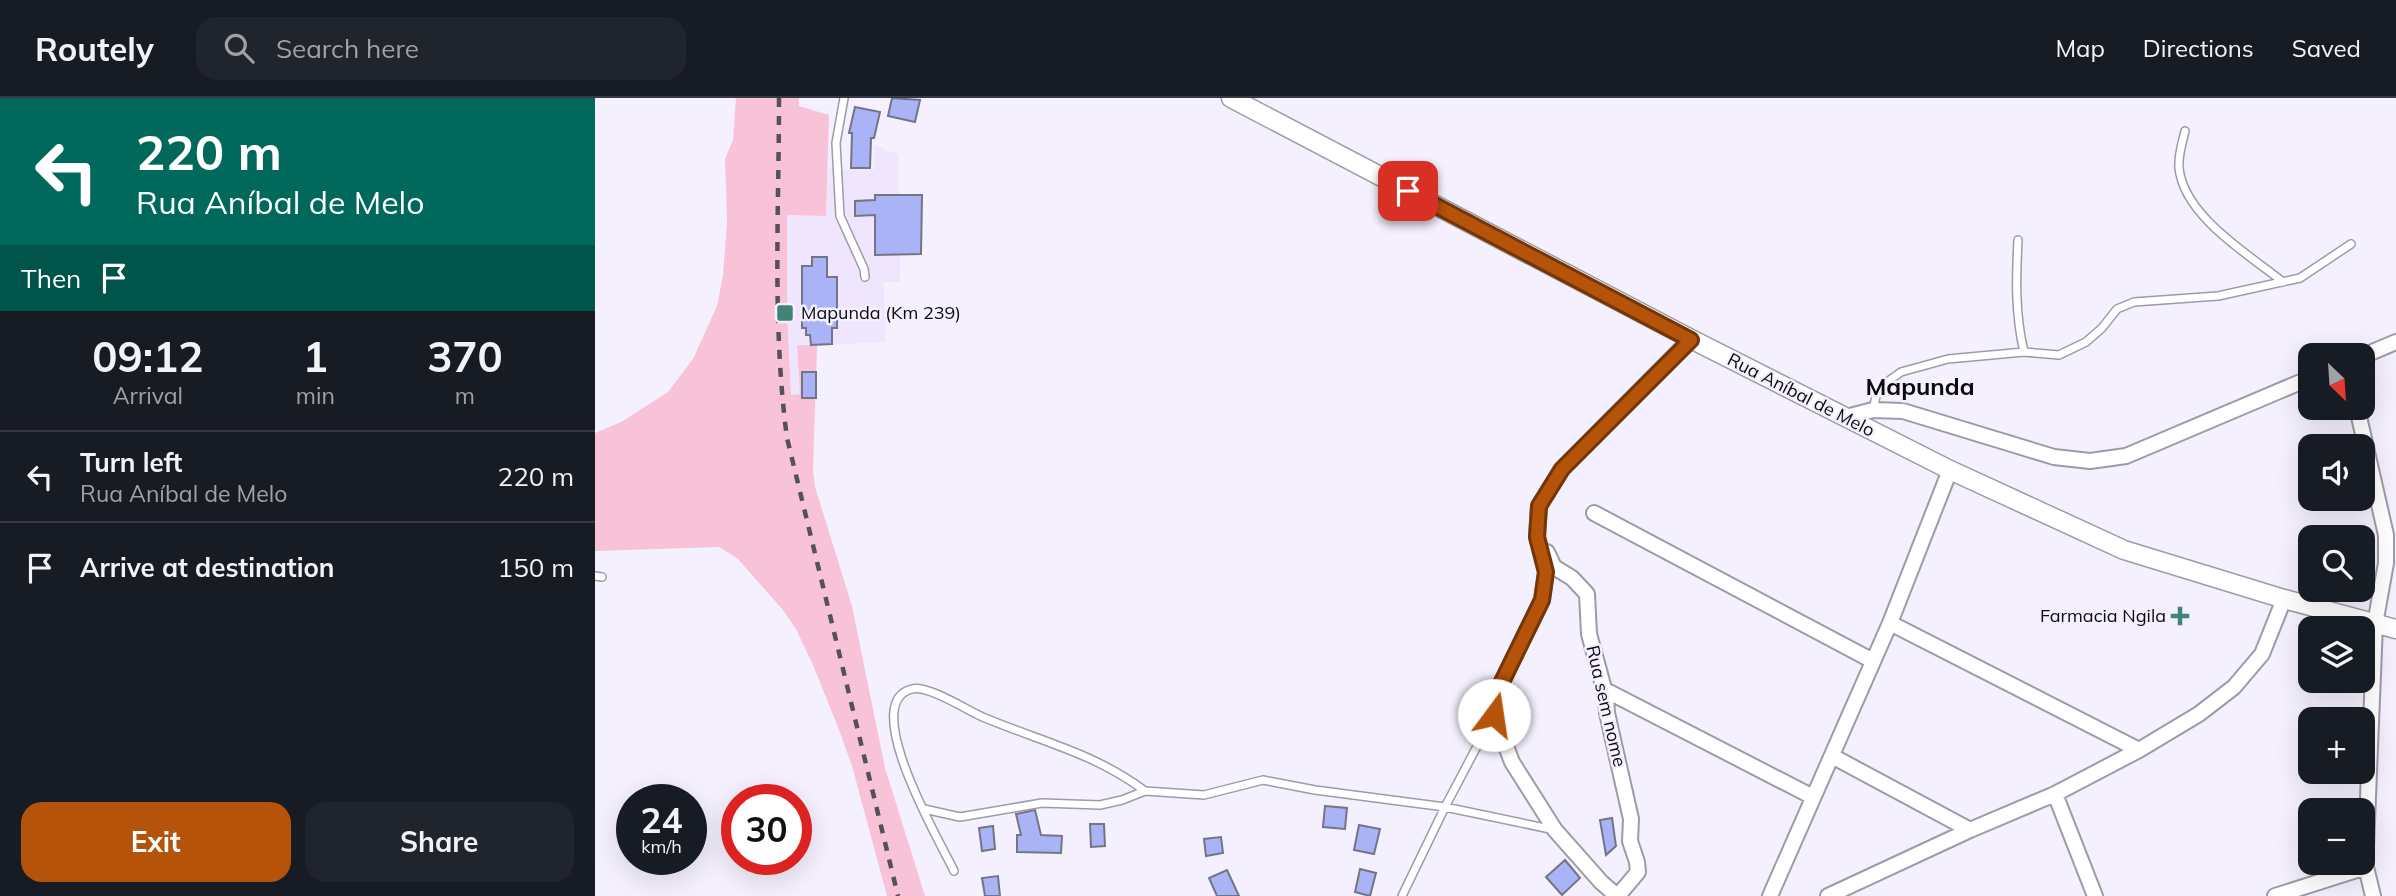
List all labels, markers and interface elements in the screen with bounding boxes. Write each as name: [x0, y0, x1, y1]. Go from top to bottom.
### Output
search box: [196, 17, 686, 80]
text: Routely: [35, 28, 154, 69]
icon: search: [220, 29, 258, 67]
text: Search here: [276, 32, 419, 65]
text: Map: [2055, 33, 2105, 63]
text: Directions: [2143, 33, 2254, 63]
text: Saved: [2292, 33, 2361, 63]
text: 220 m: [136, 121, 282, 182]
icon: left: [21, 126, 112, 217]
pin: [1378, 161, 1438, 221]
icon: arrive: [1389, 172, 1427, 210]
text: Rua Aníbal de Melo: [136, 182, 424, 222]
icon: arrive: [95, 259, 133, 297]
text: Then: [21, 262, 81, 295]
place label: Mapunda (Km 239): [801, 301, 961, 324]
marker: Mapunda (Km 239): [775, 303, 795, 323]
text: 09:12: [92, 330, 203, 383]
text: 1: [303, 330, 328, 383]
text: 370: [427, 330, 503, 383]
north arrow: [2298, 343, 2375, 420]
map controls: [2298, 343, 2375, 875]
street label: Rua Aníbal de Melo: [1724, 347, 1879, 442]
district label: Mapunda: [1865, 371, 1975, 401]
text: Arrival: [113, 381, 183, 410]
text: min: [296, 381, 335, 410]
text: m: [455, 381, 475, 410]
button: sound: [2298, 434, 2375, 511]
text: Turn left: [80, 446, 182, 479]
icon: left: [21, 458, 59, 496]
text: 220 m: [498, 460, 574, 493]
text: Rua Aníbal de Melo: [80, 479, 287, 508]
button: search: [2298, 525, 2375, 602]
icon: arrive: [21, 549, 59, 587]
text: Arrive at destination: [80, 551, 335, 584]
text: 150 m: [498, 551, 574, 584]
place label: Farmacia Ngila: [2040, 604, 2166, 627]
marker: Farmacia Ngila: [2172, 608, 2188, 624]
button: layers: [2298, 616, 2375, 693]
street label: Rua sem nome: [1581, 643, 1632, 769]
position arrow: [1457, 678, 1531, 752]
button: +: [2298, 707, 2375, 784]
speed limit sign: 30: [721, 784, 812, 875]
text: 24: [640, 798, 683, 842]
button: −: [2298, 798, 2375, 875]
button: Exit: [21, 802, 291, 882]
button: Share: [305, 802, 574, 882]
text: km/h: [641, 835, 682, 858]

